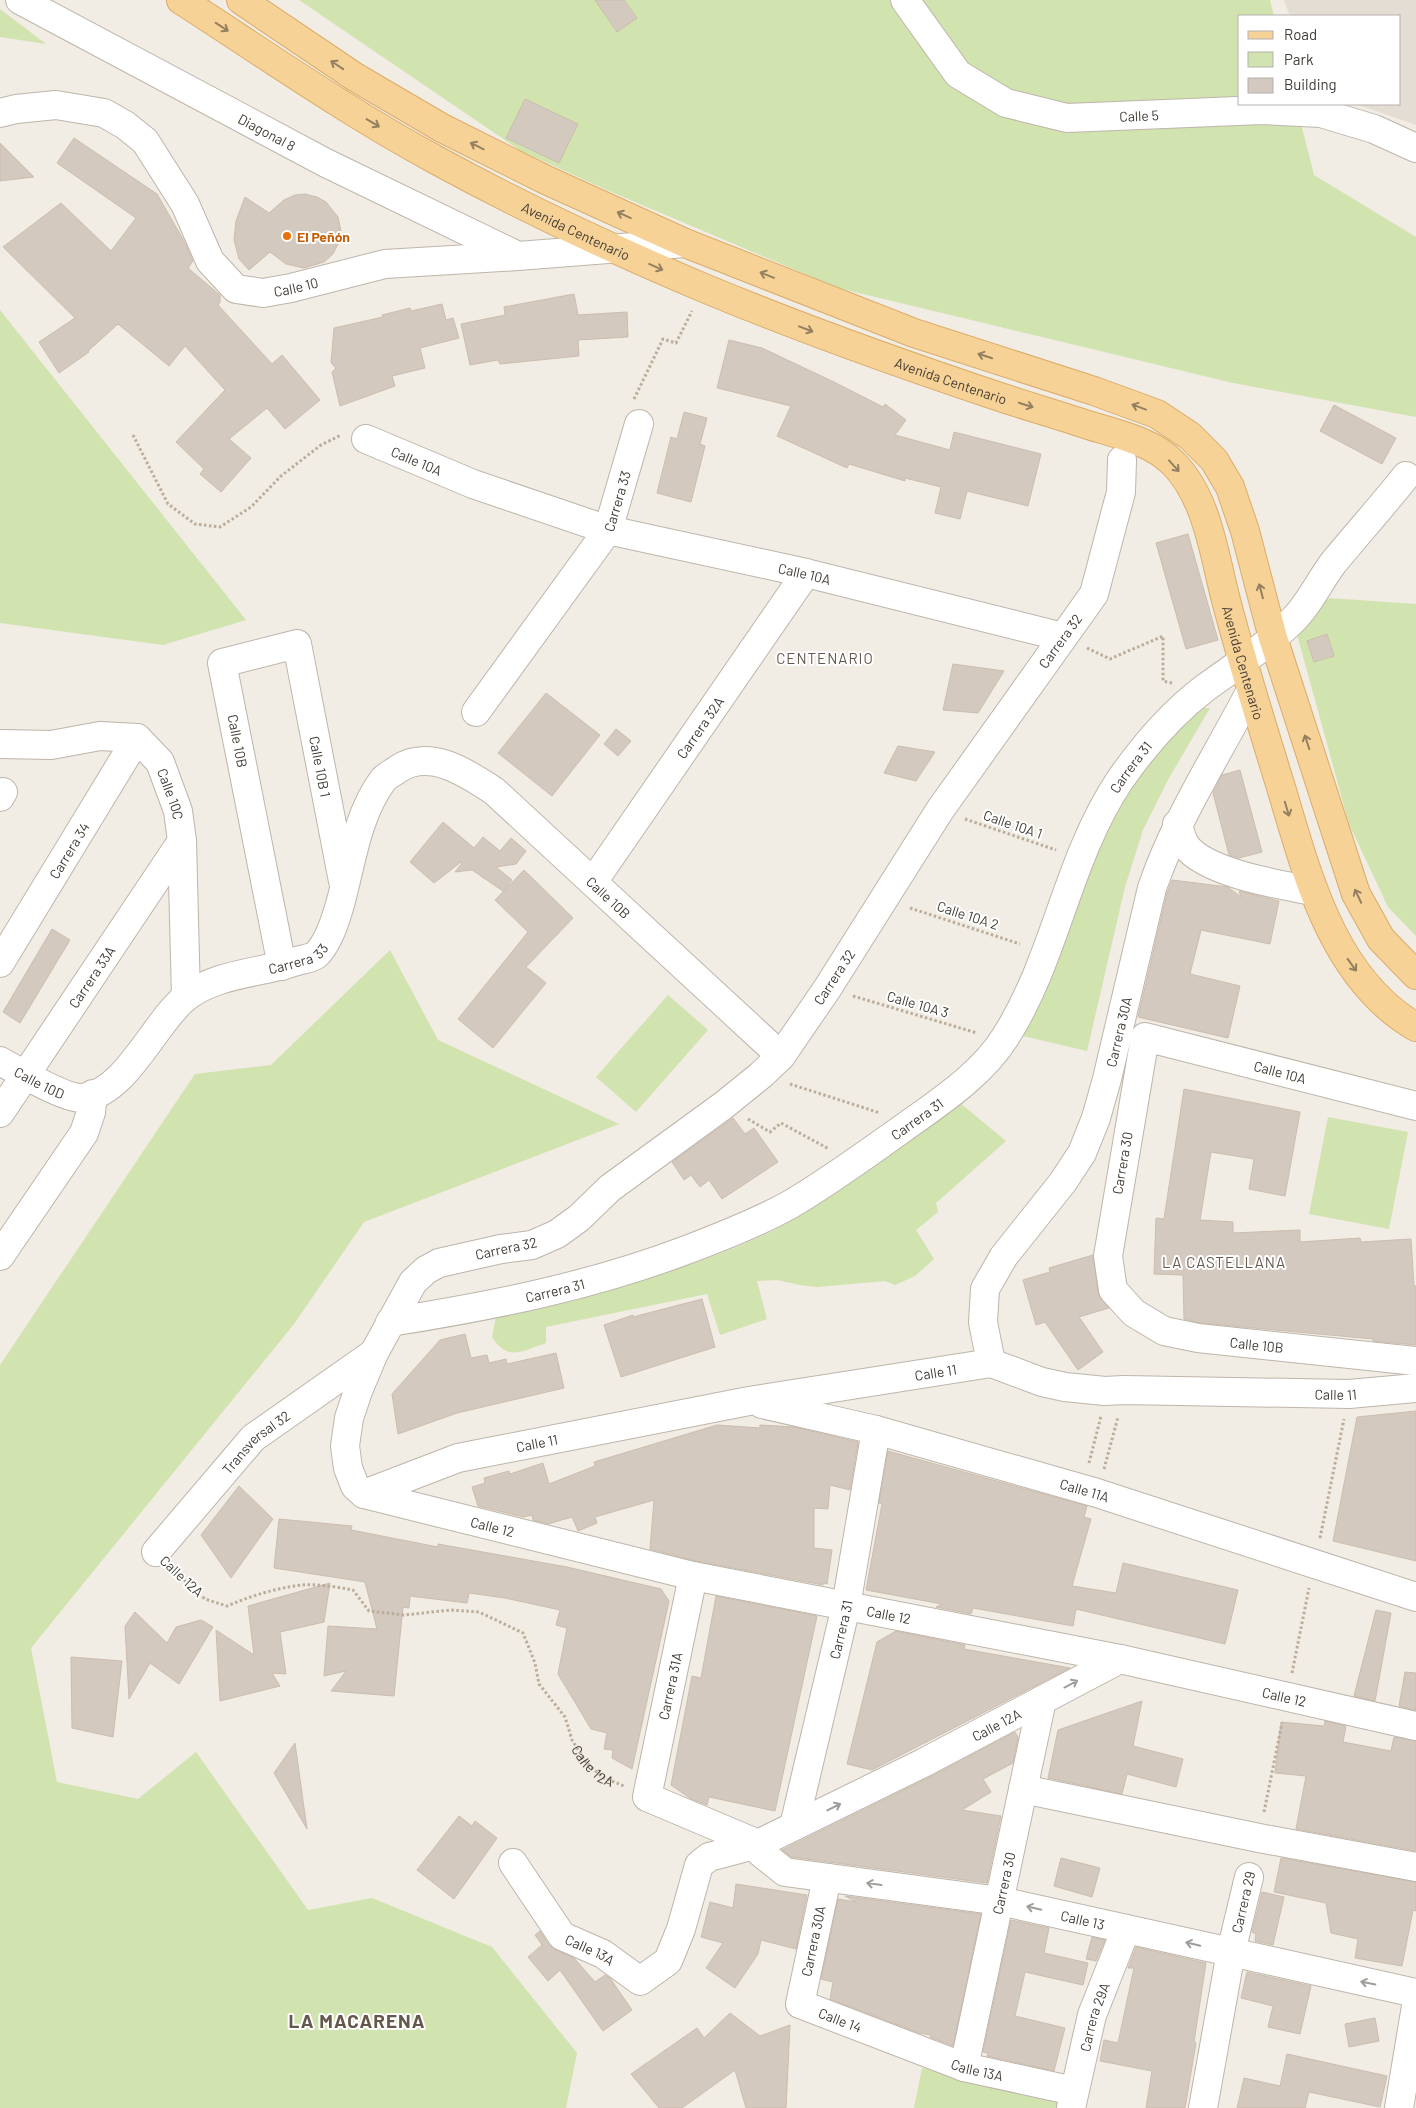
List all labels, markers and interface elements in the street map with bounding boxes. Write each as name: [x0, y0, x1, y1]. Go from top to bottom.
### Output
legend: [1238, 15, 1401, 105]
one-way arrow: [214, 22, 228, 32]
text: Road: [1284, 25, 1317, 43]
text: Park: [1284, 50, 1314, 68]
one-way arrow: [330, 60, 344, 70]
text: Building: [1284, 75, 1337, 93]
street label: Calle 5: [1119, 106, 1159, 124]
street label: Diagonal 8: [236, 109, 299, 154]
one-way arrow: [366, 119, 380, 129]
one-way arrow: [470, 141, 485, 151]
street label: Avenida Centenario: [519, 198, 633, 263]
one-way arrow: [617, 210, 632, 220]
place label: El Peñón: [297, 228, 350, 245]
marker: El Peñón: [281, 230, 293, 242]
one-way arrow: [648, 262, 663, 272]
one-way arrow: [760, 270, 775, 279]
street label: Calle 10: [272, 273, 320, 299]
one-way arrow: [798, 325, 813, 334]
one-way arrow: [978, 351, 993, 360]
street label: Avenida Centenario: [893, 353, 1009, 407]
one-way arrow: [1018, 401, 1034, 411]
one-way arrow: [1132, 402, 1147, 411]
street label: Calle 10A: [389, 442, 445, 479]
one-way arrow: [1168, 460, 1180, 473]
street label: Carrera 33: [600, 469, 633, 533]
street label: Calle 10A: [777, 559, 833, 588]
one-way arrow: [1256, 583, 1265, 599]
street label: Avenida Centenario: [1219, 604, 1268, 722]
street label: Carrera 32: [1035, 611, 1085, 671]
district label: CENTENARIO: [776, 649, 874, 667]
street label: Carrera 32A: [672, 693, 727, 761]
street label: Calle 10B: [225, 713, 251, 769]
street label: Calle 10B 1: [307, 735, 335, 798]
one-way arrow: [1302, 735, 1311, 750]
street label: Carrera 31: [1106, 737, 1155, 796]
street label: Calle 10C: [154, 766, 188, 821]
one-way arrow: [1283, 801, 1293, 817]
street label: Calle 10A 1: [981, 806, 1045, 842]
street label: Carrera 34: [45, 819, 92, 882]
street label: Calle 10B: [583, 872, 634, 922]
one-way arrow: [1352, 889, 1362, 904]
street label: Calle 10A 2: [935, 897, 1001, 933]
street label: Carrera 33: [267, 940, 331, 977]
street label: Carrera 33A: [64, 942, 118, 1011]
street label: Carrera 32: [810, 946, 858, 1008]
one-way arrow: [1347, 958, 1358, 971]
street label: Calle 10A 3: [885, 987, 951, 1021]
street label: Carrera 30A: [1102, 994, 1135, 1069]
street label: Calle 10A: [1252, 1057, 1309, 1087]
street label: Calle 10D: [12, 1062, 67, 1102]
street label: Carrera 31: [887, 1094, 946, 1143]
street label: Carrera 30: [1108, 1130, 1136, 1196]
street label: Carrera 32: [473, 1233, 539, 1263]
district label: LA CASTELLANA: [1162, 1253, 1286, 1271]
street label: Carrera 31: [524, 1274, 586, 1305]
street label: Calle 10B: [1229, 1333, 1284, 1355]
street label: Calle 11: [913, 1360, 958, 1383]
street label: Calle 11: [1314, 1385, 1357, 1403]
street label: Transversal 32: [218, 1406, 293, 1477]
street label: Calle 11: [515, 1430, 559, 1455]
street label: Calle 11A: [1058, 1474, 1112, 1505]
street label: Calle 12: [469, 1512, 516, 1540]
street label: Calle 12A: [157, 1552, 208, 1601]
street label: Carrera 31: [825, 1599, 855, 1661]
street label: Calle 12: [865, 1601, 912, 1627]
street label: Carrera 31A: [655, 1650, 686, 1721]
one-way arrow: [1063, 1679, 1078, 1689]
street label: Calle 12: [1261, 1683, 1308, 1709]
street label: Calle 12A: [969, 1704, 1024, 1744]
street label: Calle 12A: [569, 1741, 617, 1790]
one-way arrow: [826, 1802, 841, 1812]
street label: Carrera 30: [988, 1850, 1018, 1916]
street label: Carrera 29: [1228, 1869, 1258, 1935]
one-way arrow: [866, 1879, 882, 1889]
one-way arrow: [1027, 1903, 1043, 1912]
street label: Carrera 30A: [797, 1904, 829, 1978]
street label: Calle 13: [1059, 1906, 1106, 1932]
street label: Calle 13A: [563, 1930, 619, 1969]
one-way arrow: [1185, 1938, 1201, 1948]
one-way arrow: [1361, 1977, 1377, 1987]
street label: Carrera 29A: [1076, 1979, 1113, 2053]
street label: Calle 14: [816, 2003, 864, 2035]
district label: LA MACARENA: [289, 2009, 425, 2032]
street label: Calle 13A: [949, 2054, 1005, 2084]

